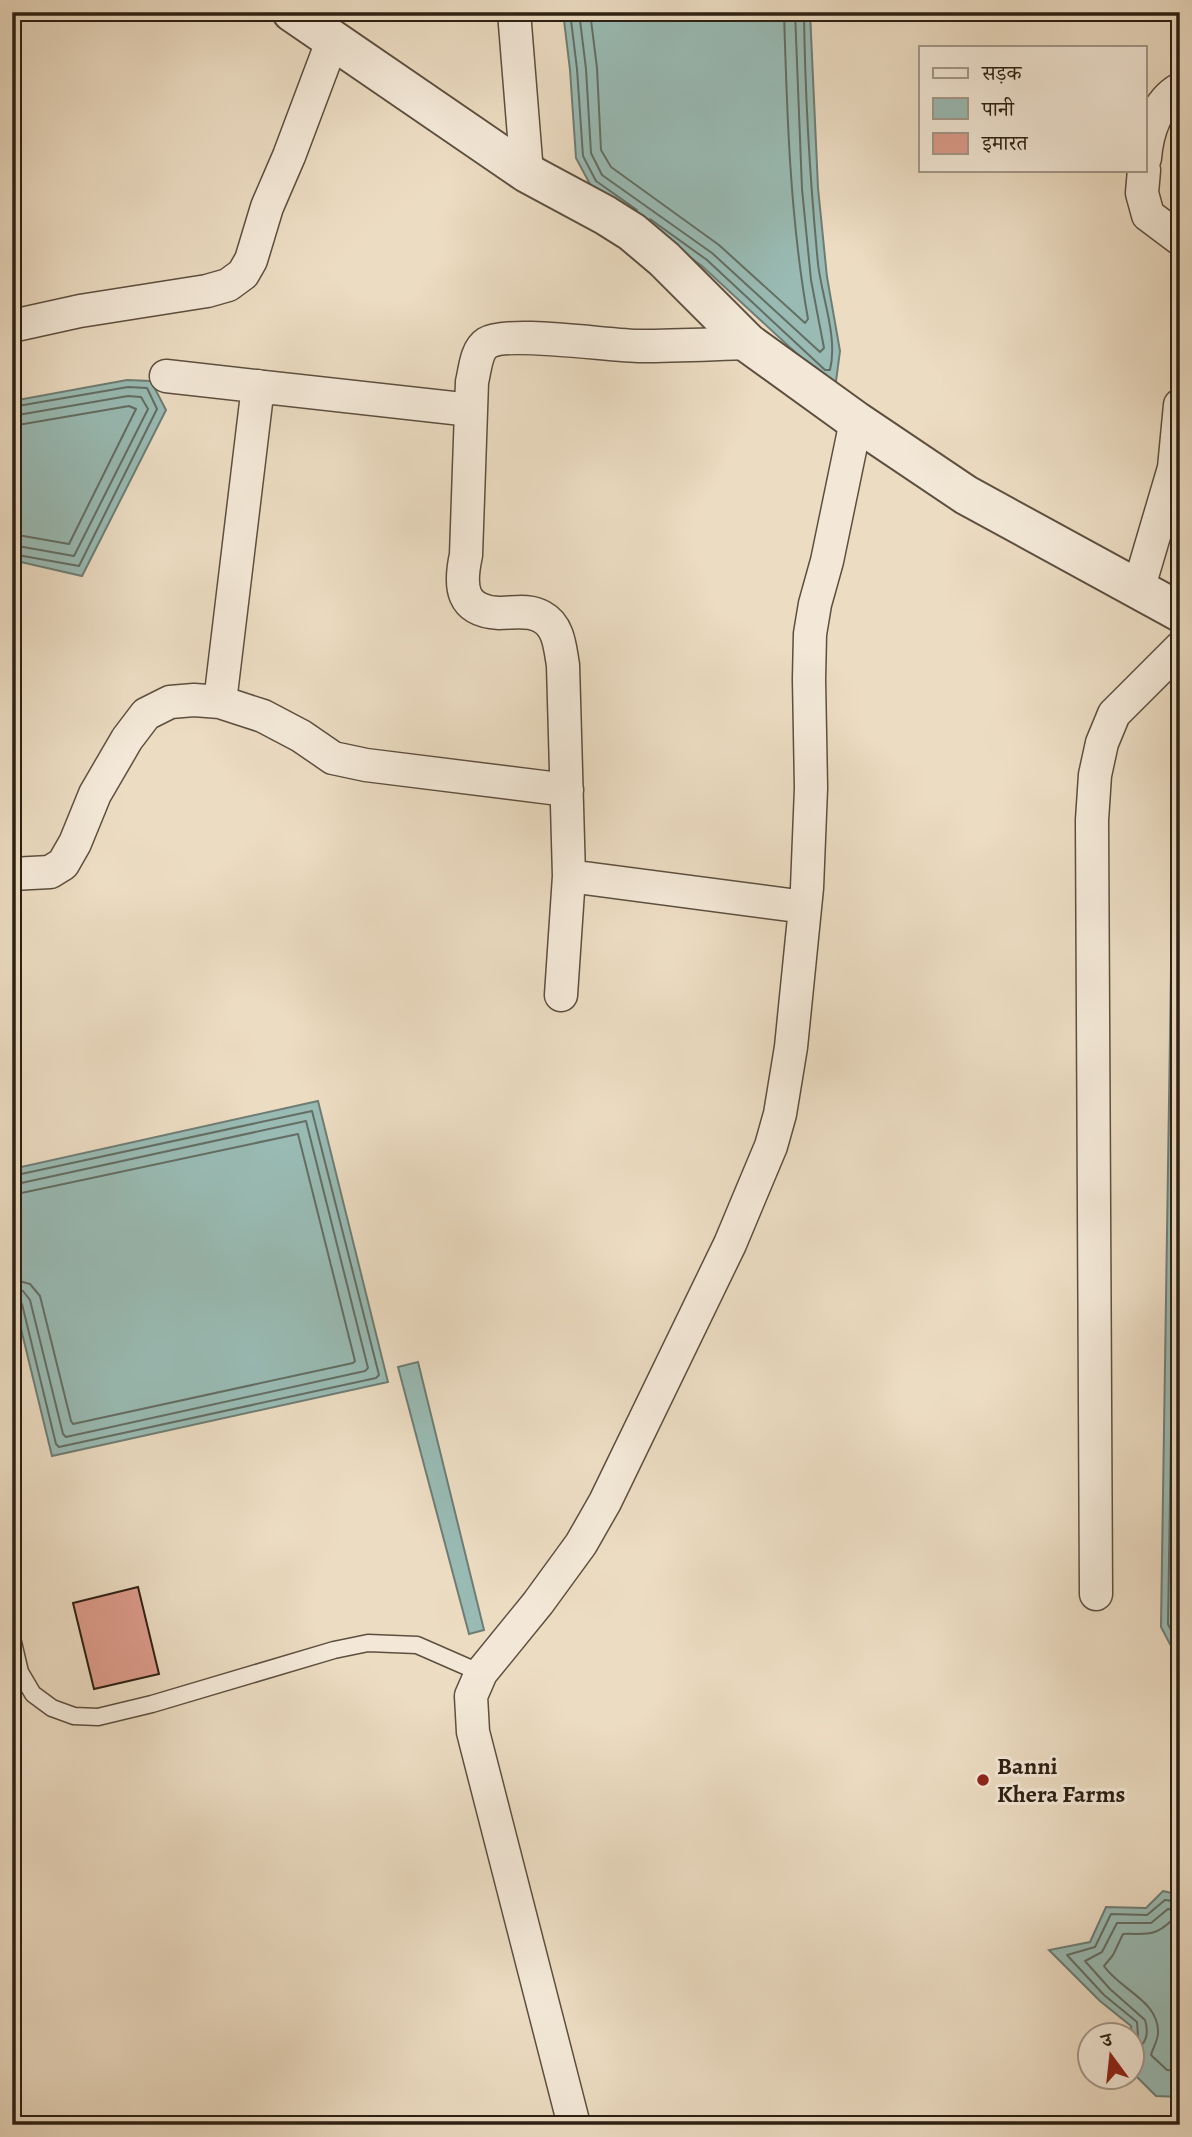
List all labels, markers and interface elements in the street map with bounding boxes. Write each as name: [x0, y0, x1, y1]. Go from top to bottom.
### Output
legend: [919, 46, 1146, 172]
text: सड़क: [981, 59, 1022, 87]
text: पानी: [981, 95, 1015, 123]
text: इमारत: [981, 129, 1029, 157]
place label: Banni Khera Farms: [997, 1750, 1125, 1810]
marker: Banni Khera Farms: [975, 1772, 991, 1788]
north arrow: [1076, 2022, 1146, 2092]
text: उ: [1097, 2026, 1116, 2055]

